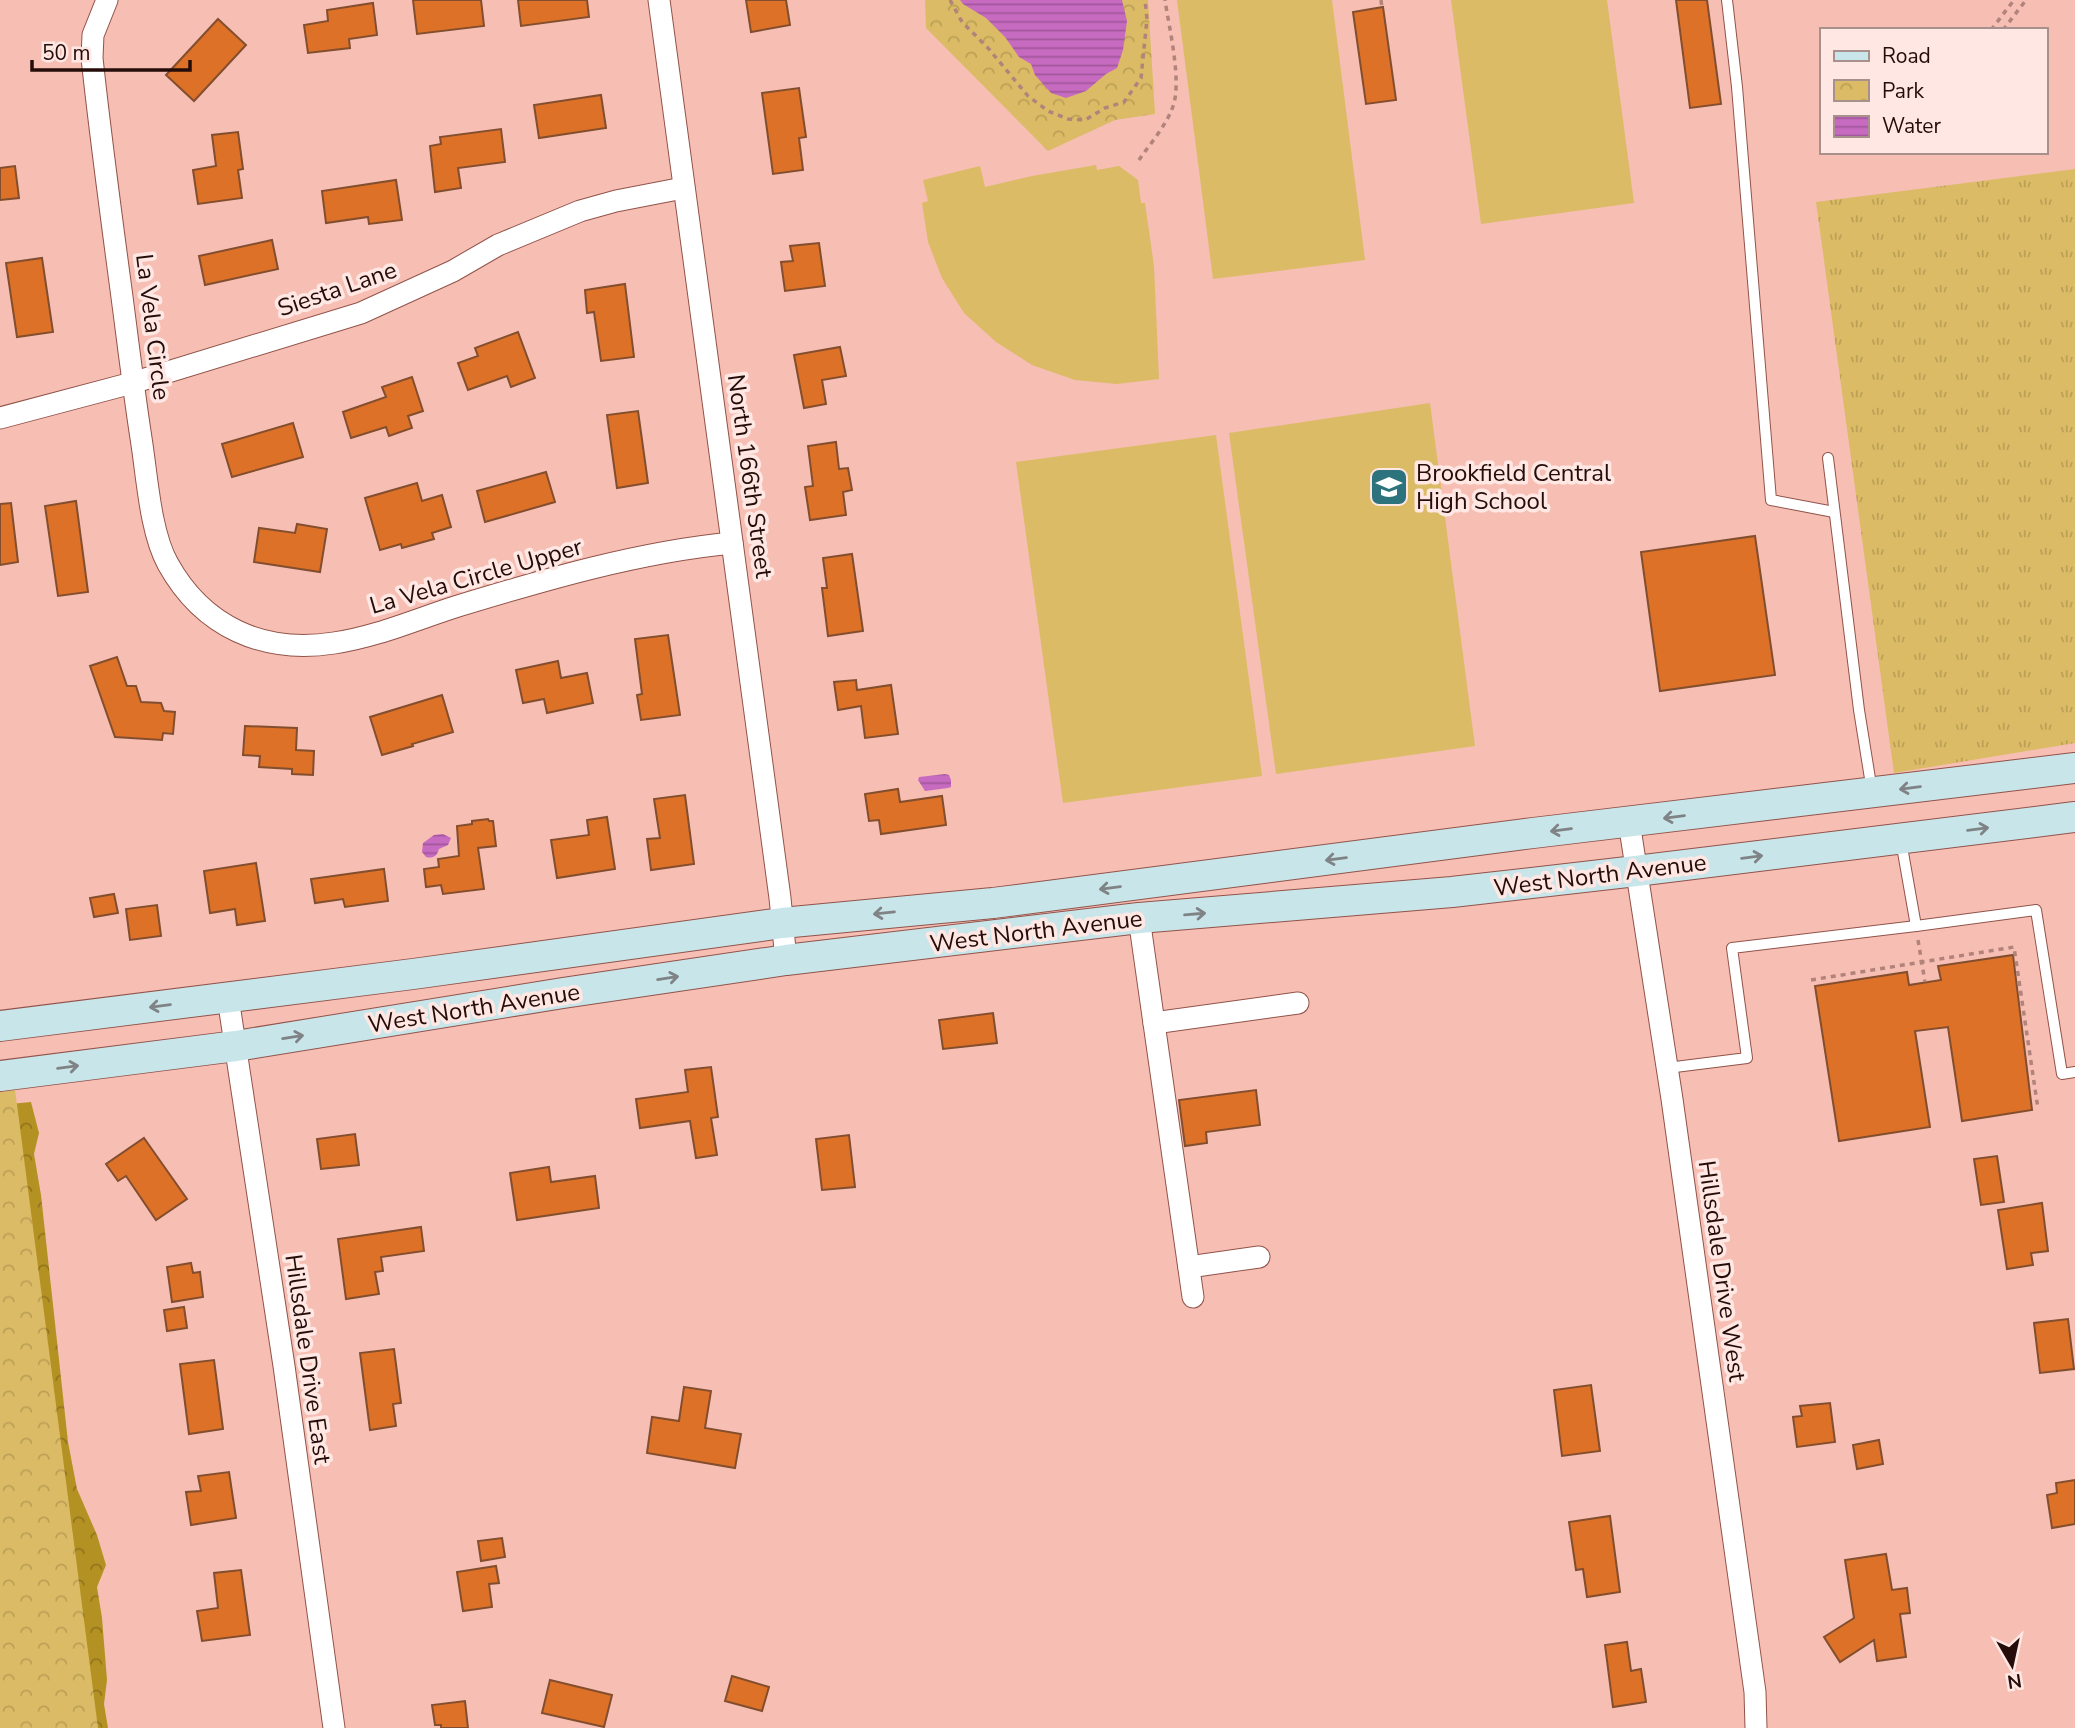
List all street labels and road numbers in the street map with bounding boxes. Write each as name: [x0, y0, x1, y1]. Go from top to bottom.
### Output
street label: La Vela Circle: [128, 252, 178, 402]
street label: Siesta Lane: [273, 254, 401, 324]
street label: North 166th Street: [720, 372, 780, 581]
street label: La Vela Circle Upper: [366, 530, 586, 622]
street label: West North Avenue: [1492, 846, 1708, 904]
street label: West North Avenue: [928, 902, 1144, 960]
street label: West North Avenue: [366, 975, 582, 1041]
street label: Hillsdale Drive West: [1691, 1158, 1753, 1384]
street label: Hillsdale Drive East: [277, 1252, 339, 1467]

